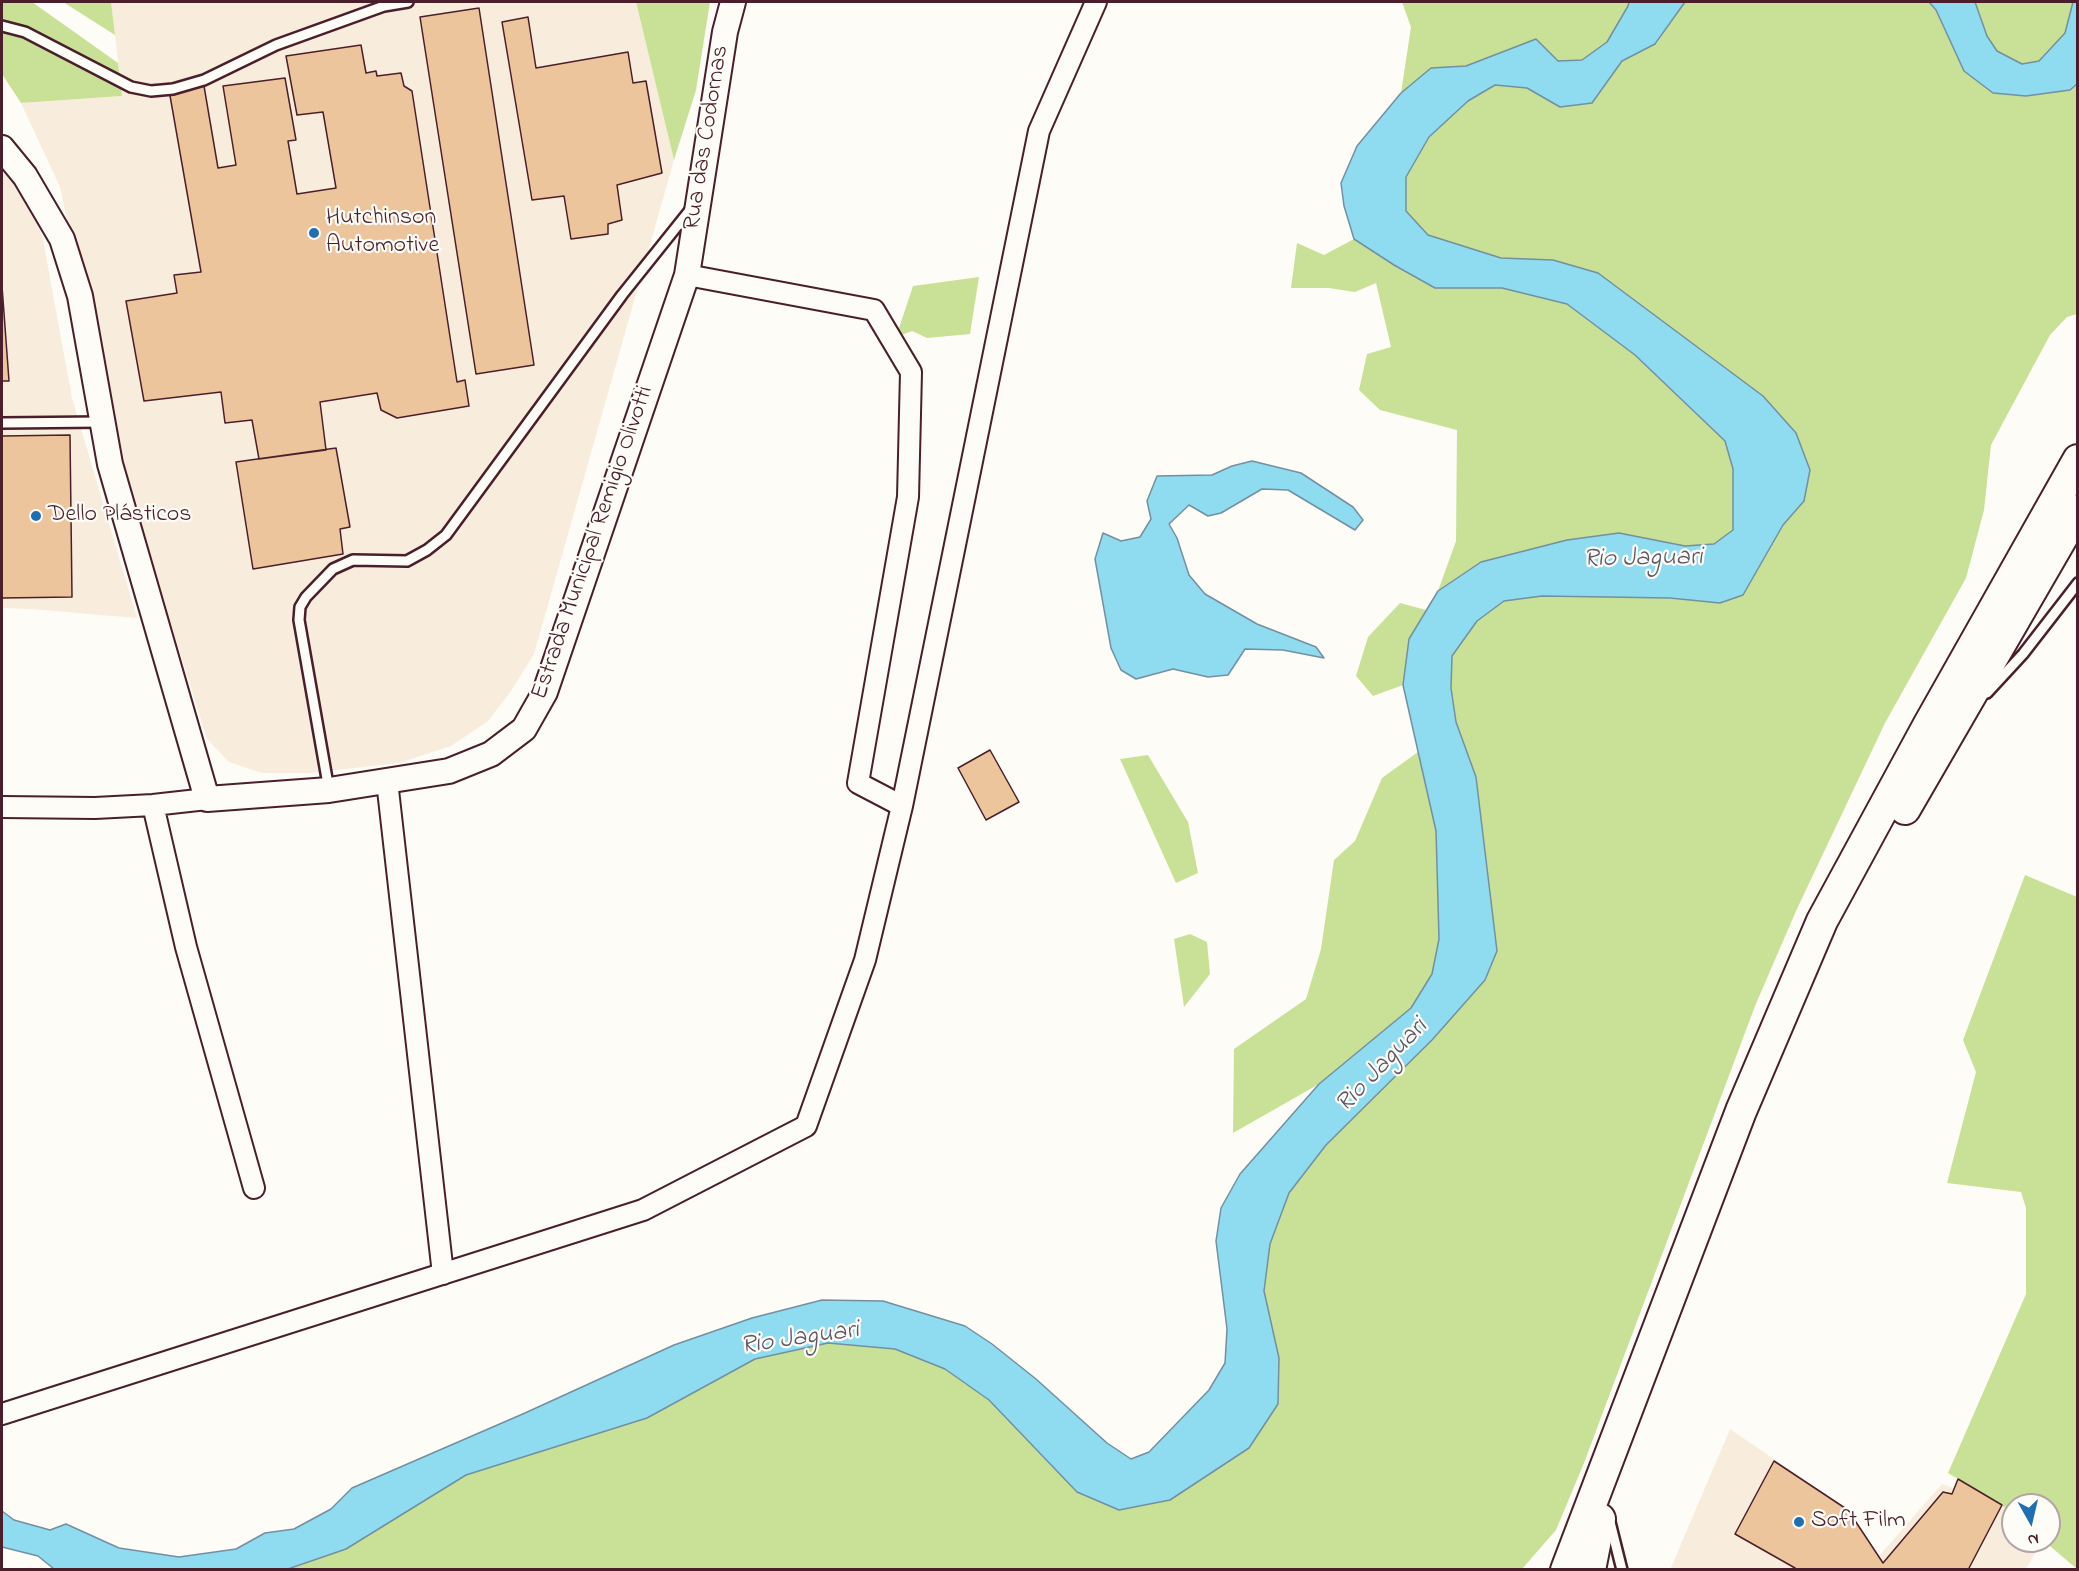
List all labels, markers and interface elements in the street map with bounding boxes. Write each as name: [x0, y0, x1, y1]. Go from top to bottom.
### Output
street label: Rua das Codornas: [679, 44, 737, 232]
place label: Hutchinson Automotive: [326, 205, 439, 261]
marker: Hutchinson Automotive: [307, 226, 321, 240]
street label: Estrada Municipal Remigio Olivotti: [527, 382, 661, 704]
place label: Dello Plásticos: [48, 502, 191, 530]
marker: Dello Plásticos: [29, 509, 43, 523]
water label: Rio Jaguari: [1583, 543, 1703, 577]
water label: Rio Jaguari: [1330, 1013, 1436, 1121]
water label: Rio Jaguari: [739, 1316, 861, 1364]
north arrow: [2001, 1493, 2061, 1553]
place label: Soft Film: [1811, 1508, 1906, 1536]
marker: Soft Film: [1792, 1515, 1806, 1529]
text: N: [2026, 1526, 2040, 1551]

